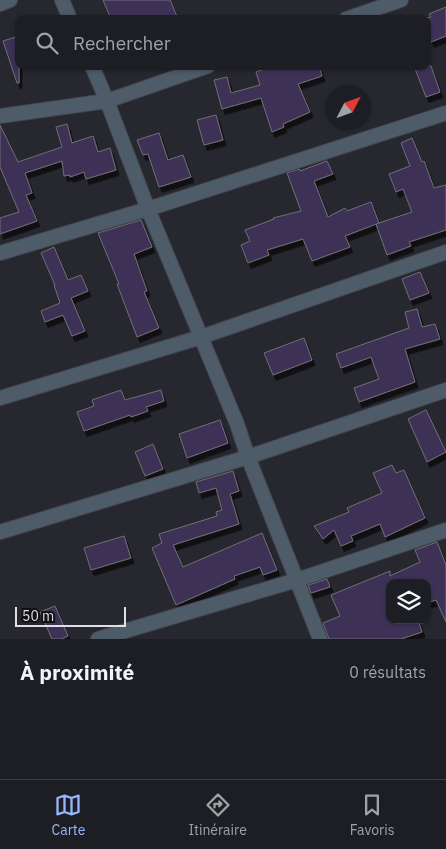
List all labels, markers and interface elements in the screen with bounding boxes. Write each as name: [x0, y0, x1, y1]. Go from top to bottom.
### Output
search box: [15, 15, 431, 70]
icon: search: [33, 29, 61, 57]
text: Rechercher: [73, 31, 171, 55]
north arrow: [326, 85, 371, 130]
map controls: [386, 579, 431, 624]
button: layers: [386, 579, 431, 624]
scale bar: [15, 604, 126, 627]
text: 50 m: [22, 607, 54, 625]
text: À proximité: [20, 658, 134, 686]
text: 0 résultats: [349, 662, 426, 682]
tab: Carte: [51, 791, 85, 839]
tab: Itinéraire: [188, 791, 247, 839]
tab: Favoris: [350, 791, 395, 839]

